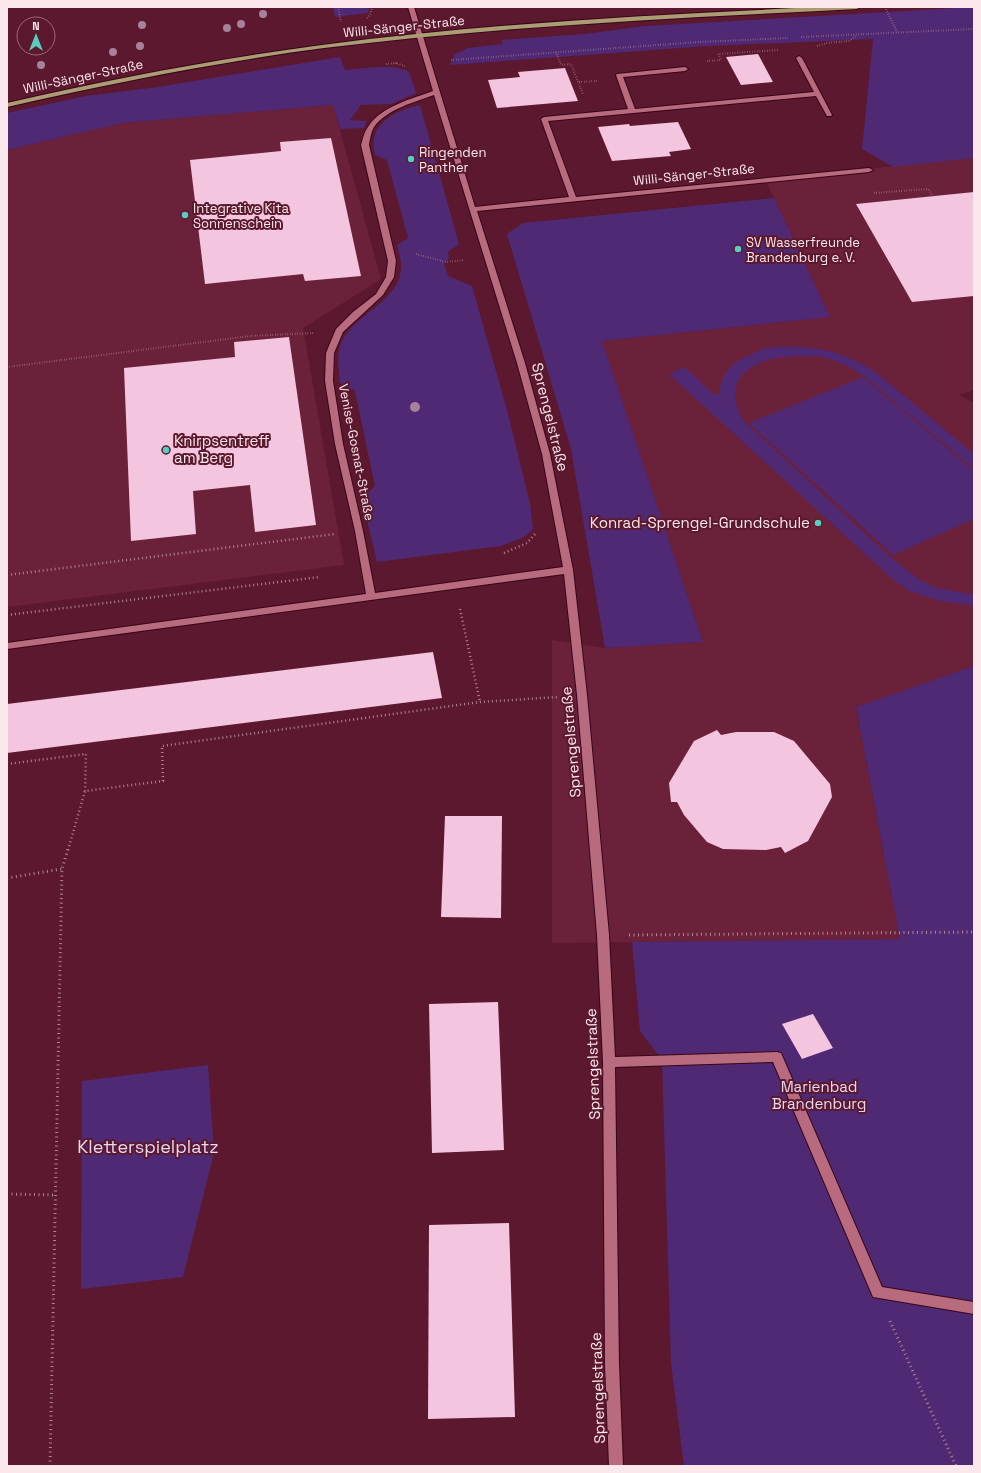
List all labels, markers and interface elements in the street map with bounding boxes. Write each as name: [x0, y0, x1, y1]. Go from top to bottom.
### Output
street label: Willi-Sänger-Straße: [342, 12, 466, 41]
north arrow: [16, 16, 56, 56]
text: N: [32, 19, 40, 33]
street label: Willi-Sänger-Straße: [22, 55, 145, 97]
place label: Ringenden Panther: [419, 144, 486, 176]
marker: Ringenden Panther: [406, 154, 416, 164]
street label: Willi-Sänger-Straße: [632, 160, 756, 189]
place label: Integrative Kita Sonnenschein: [193, 200, 289, 232]
marker: Integrative Kita Sonnenschein: [180, 210, 190, 220]
place label: SV Wasserfreunde Brandenburg e. V.: [746, 234, 860, 266]
marker: SV Wasserfreunde Brandenburg e. V.: [733, 244, 743, 254]
street label: Sprengelstraße: [528, 361, 573, 473]
street label: Venise-Gosnat-Straße: [335, 382, 378, 522]
place label: Knirpsentreff am Berg: [174, 431, 270, 467]
marker: Knirpsentreff am Berg: [161, 445, 171, 455]
place label: Konrad-Sprengel-Grundschule: [590, 513, 810, 532]
marker: Konrad-Sprengel-Grundschule: [813, 518, 823, 528]
street label: Sprengelstraße: [556, 686, 585, 798]
street label: Sprengelstraße: [581, 1008, 604, 1120]
park label: Marienbad Brandenburg: [772, 1077, 866, 1113]
park label: Kletterspielplatz: [77, 1135, 219, 1158]
street label: Sprengelstraße: [586, 1332, 609, 1444]

